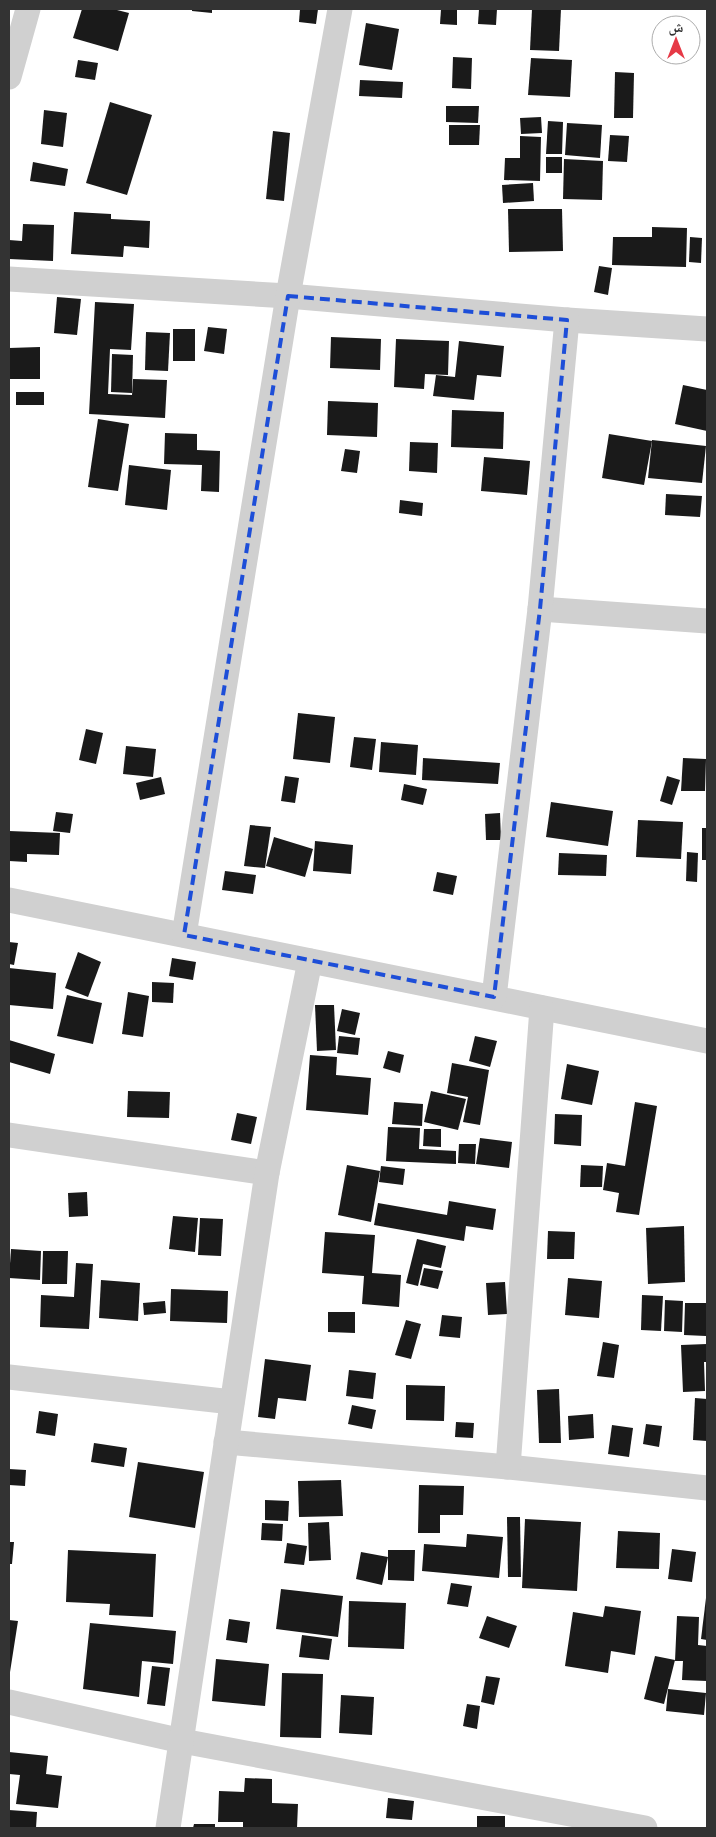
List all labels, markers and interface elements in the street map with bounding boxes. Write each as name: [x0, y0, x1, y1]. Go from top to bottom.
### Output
north arrow: [651, 15, 701, 65]
text: ش: [669, 18, 684, 36]

